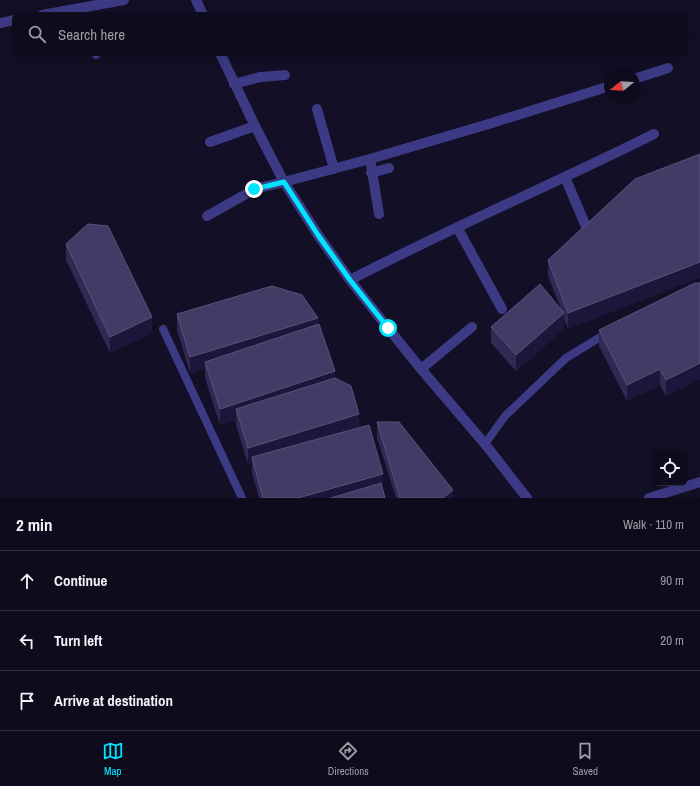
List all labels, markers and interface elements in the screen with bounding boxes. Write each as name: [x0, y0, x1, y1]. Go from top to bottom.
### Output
search box: [12, 12, 688, 56]
icon: search: [26, 23, 48, 45]
text: Search here: [58, 24, 125, 45]
north arrow: [604, 68, 640, 104]
route end: [245, 180, 263, 198]
route start: [379, 319, 397, 337]
map controls: [652, 450, 688, 486]
button: locate: [652, 450, 688, 486]
text: 2 min: [16, 513, 52, 536]
text: Walk · 110 m: [623, 516, 684, 533]
icon: ahead: [16, 570, 38, 592]
text: Continue: [54, 570, 107, 591]
text: 90 m: [660, 572, 684, 589]
icon: left: [16, 630, 38, 652]
text: Turn left: [54, 630, 102, 651]
text: 20 m: [660, 632, 684, 649]
icon: arrive: [16, 690, 38, 712]
text: Arrive at destination: [54, 690, 173, 711]
tab: Map: [102, 740, 124, 778]
tab: Directions: [328, 740, 369, 778]
tab: Saved: [573, 740, 598, 778]

